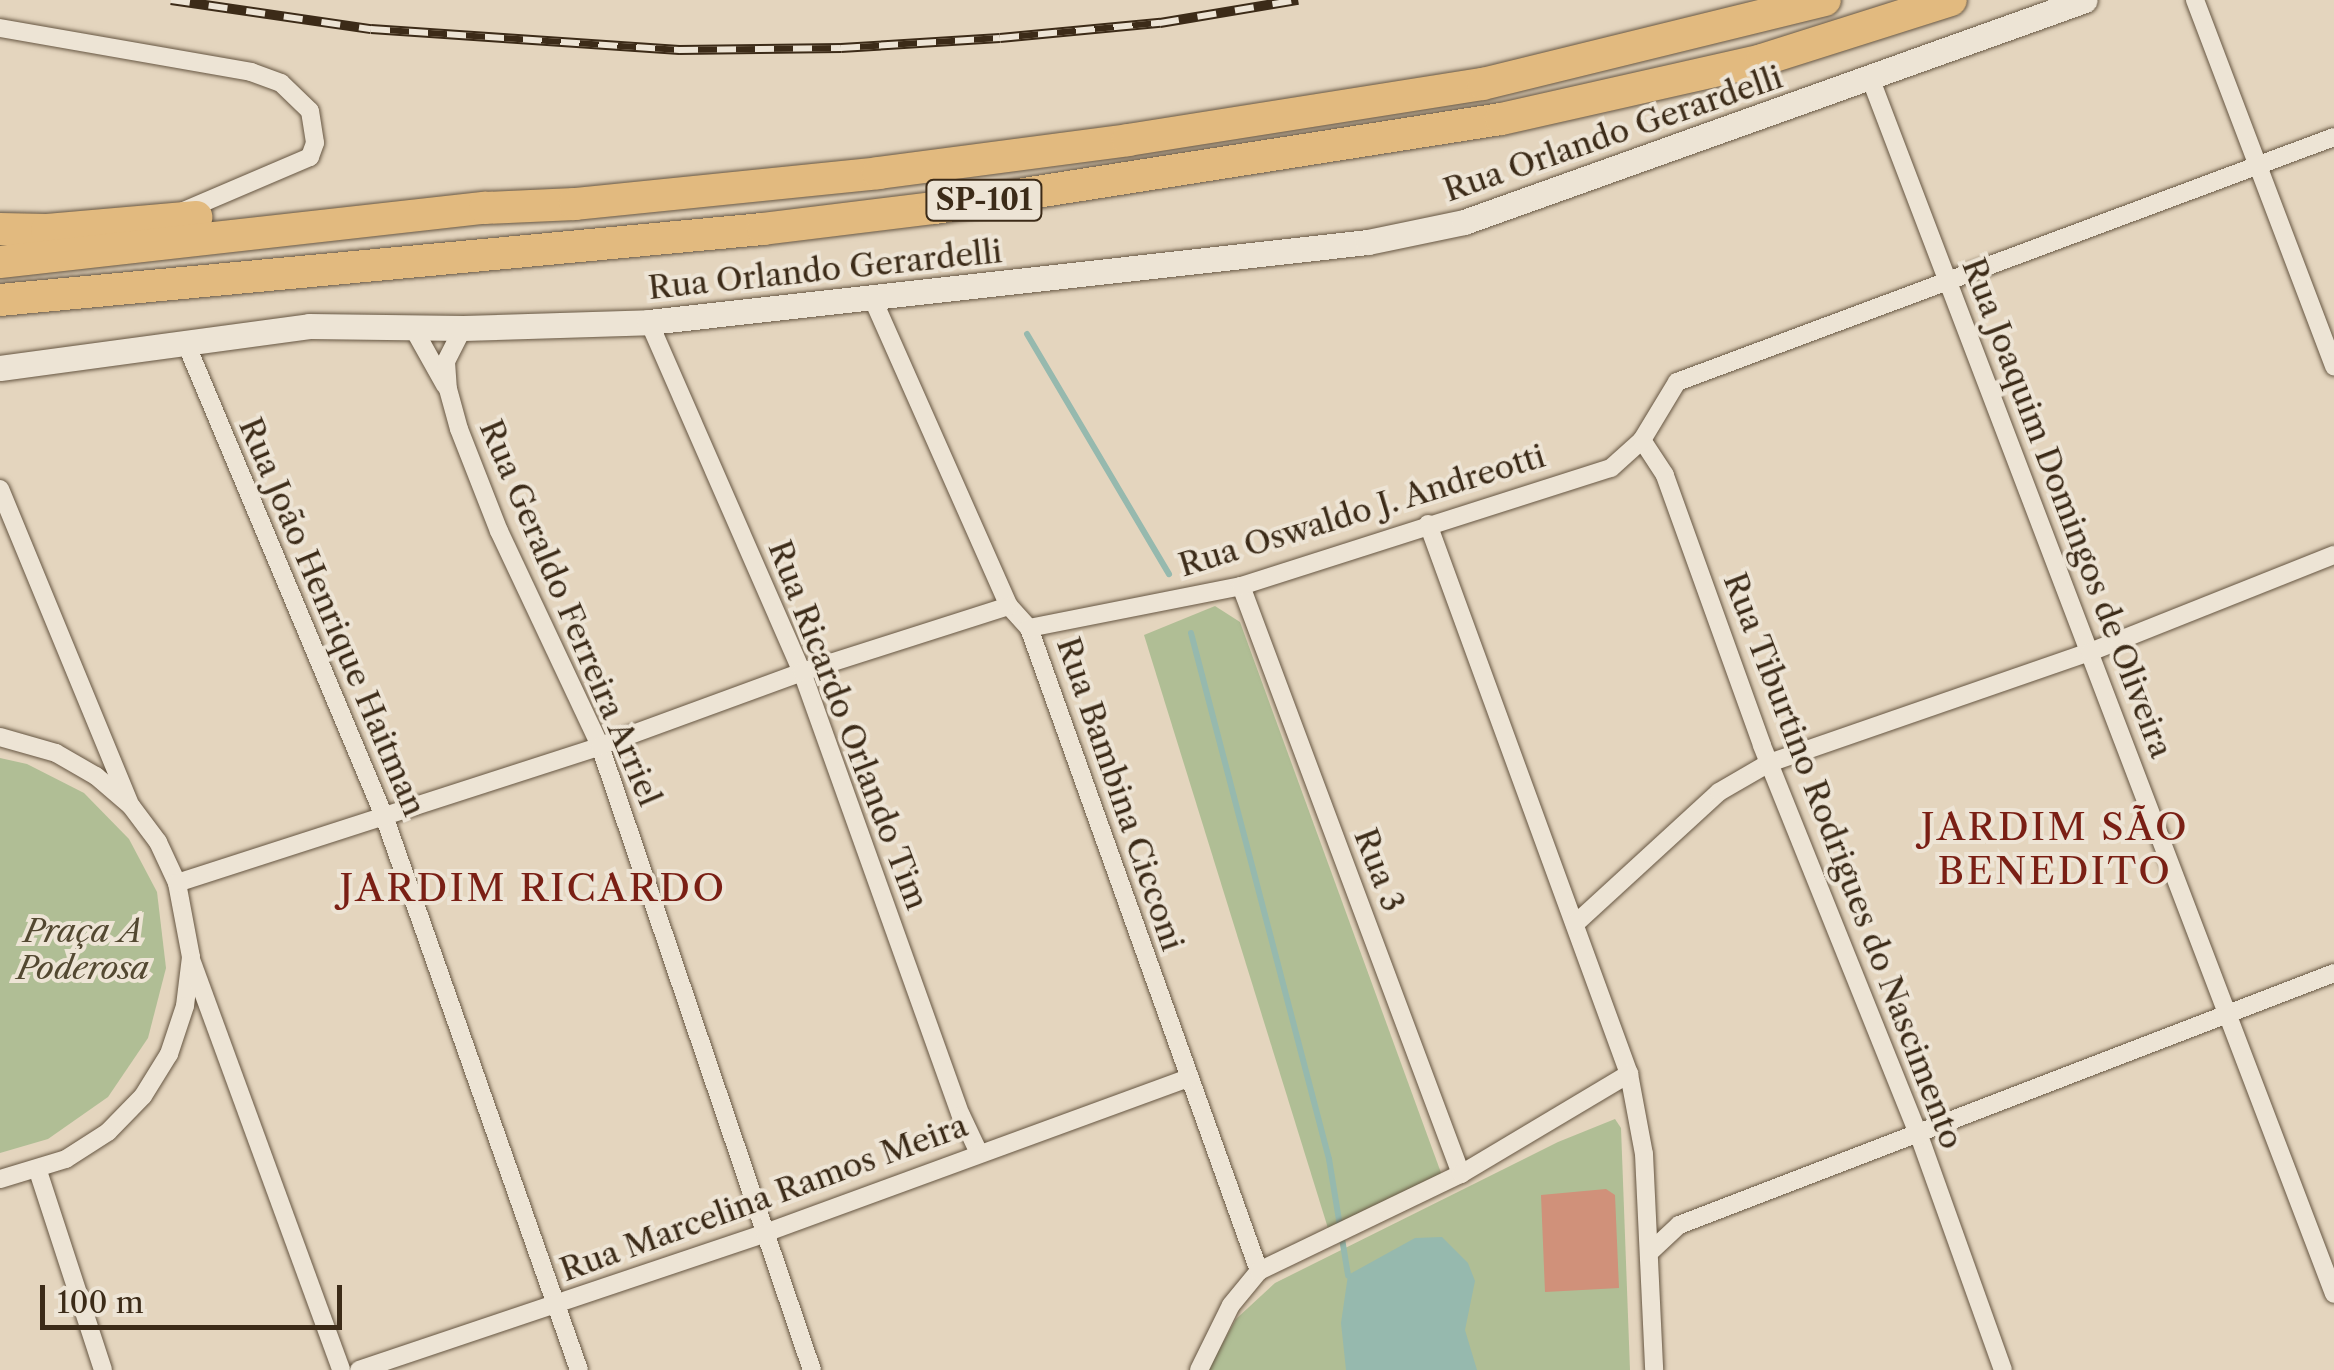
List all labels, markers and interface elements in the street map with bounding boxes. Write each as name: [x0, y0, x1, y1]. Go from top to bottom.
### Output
street label: Rua Orlando Gerardelli: [1439, 58, 1787, 210]
road number: SP-101: [924, 175, 1044, 225]
street label: Rua Orlando Gerardelli: [646, 232, 1004, 308]
street label: Rua Joaquim Domingos de Oliveira: [1954, 253, 2180, 763]
street label: Rua João Henrique Haitman: [230, 412, 434, 822]
street label: Rua Geraldo Ferreira Arriel: [471, 413, 669, 813]
street label: Rua Oswaldo J. Andreotti: [1173, 437, 1551, 585]
street label: Rua Ricardo Orlando Tim: [760, 535, 936, 915]
street label: Rua Tiburtino Rodrigues do Nascimento: [1715, 567, 1971, 1155]
street label: Rua Bambina Cicconi: [1048, 632, 1192, 956]
district label: JARDIM SÃO BENEDITO: [1921, 804, 2189, 894]
street label: Rua 3: [1346, 823, 1412, 917]
district label: JARDIM RICARDO: [339, 865, 727, 911]
park label: Praça A Poderosa: [17, 913, 149, 988]
street label: Rua Marcelina Ramos Meira: [555, 1106, 973, 1290]
scale bar: [45, 1265, 348, 1327]
text: 100 m: [57, 1284, 144, 1321]

